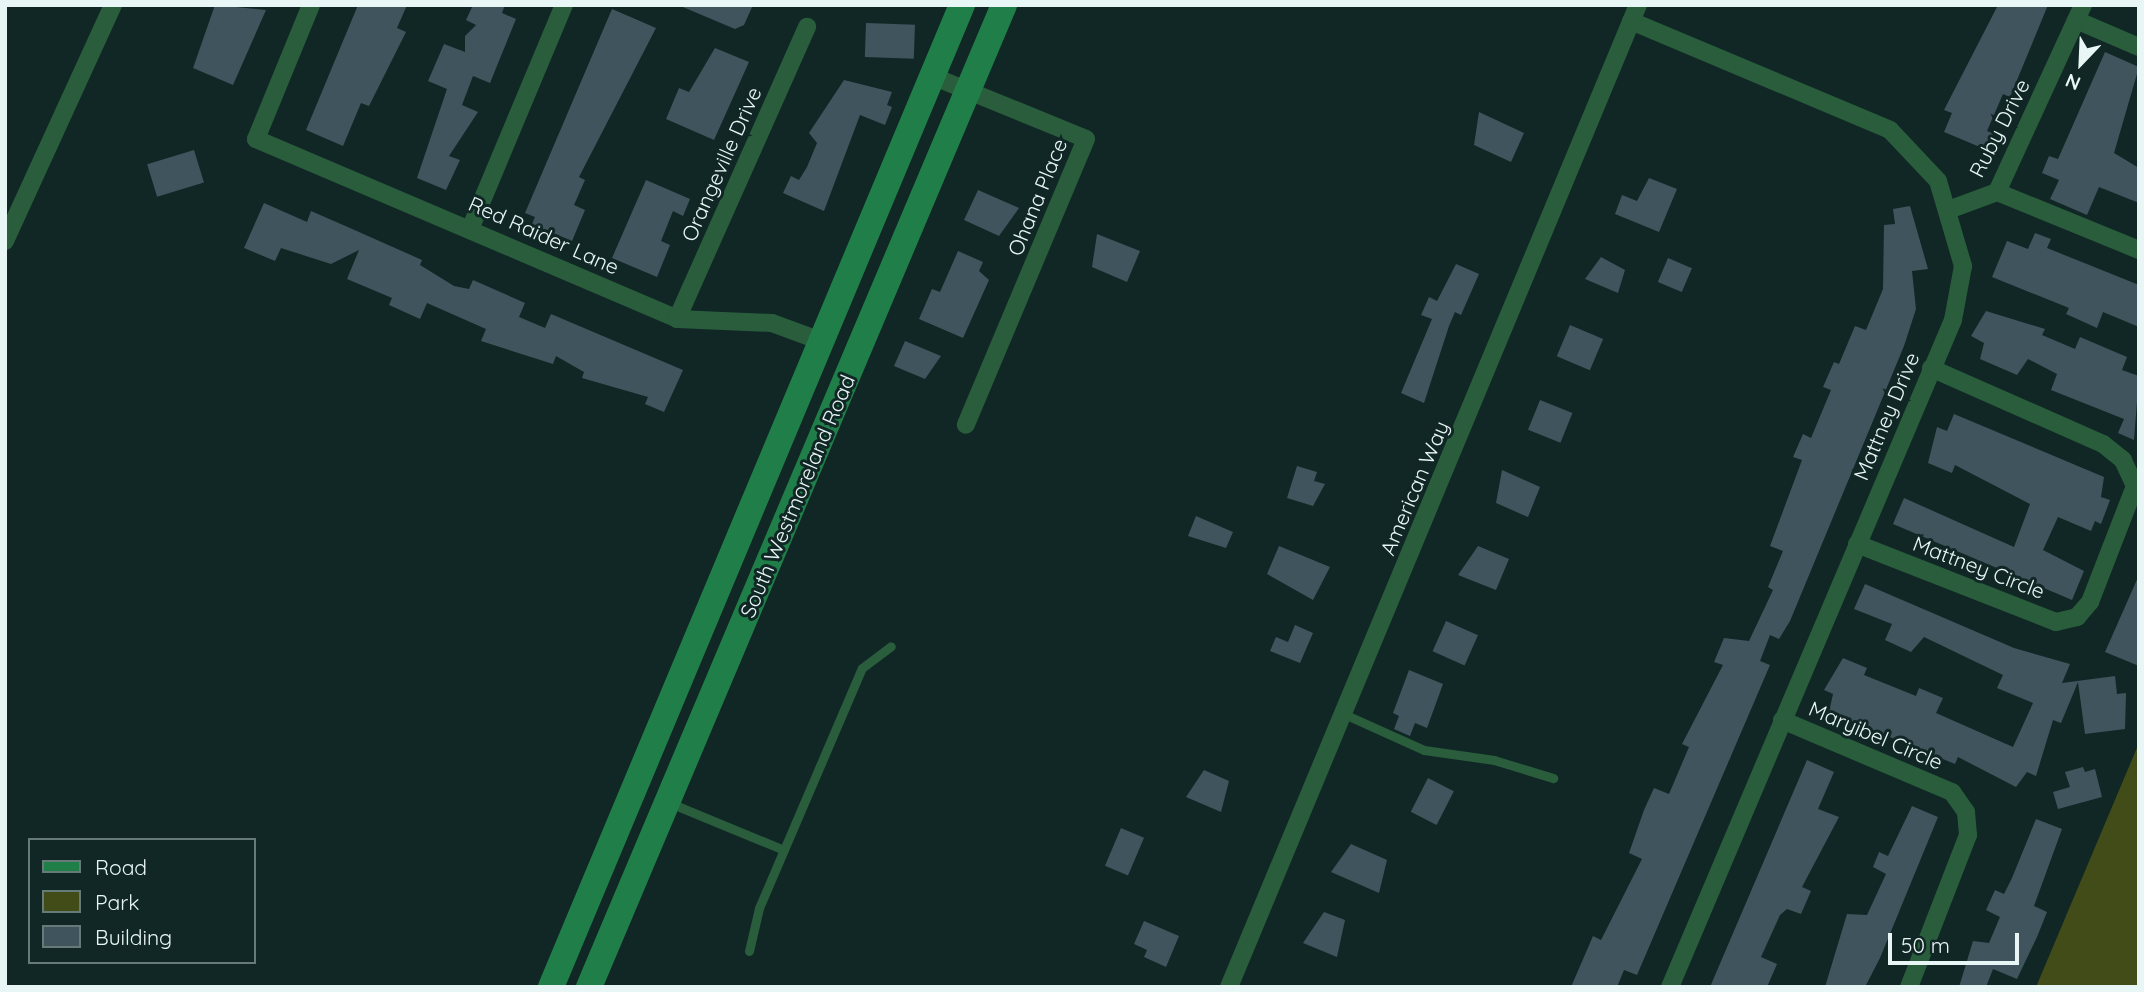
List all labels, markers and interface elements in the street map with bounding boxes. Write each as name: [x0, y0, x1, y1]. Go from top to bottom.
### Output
north arrow: [2046, 28, 2116, 98]
text: N: [2062, 69, 2084, 96]
street label: Ruby Drive: [1964, 75, 2034, 181]
street label: Orangeville Drive: [676, 83, 766, 245]
street label: Ohana Place: [1002, 135, 1072, 259]
street label: Red Raider Lane: [465, 191, 623, 279]
street label: Mattney Drive: [1848, 348, 1924, 484]
street label: South Westmoreland Road: [734, 371, 860, 621]
street label: American Way: [1374, 417, 1454, 559]
street label: Mattney Circle: [1910, 530, 2048, 604]
street label: Maryibel Circle: [1805, 695, 1947, 775]
legend: [28, 838, 256, 964]
text: Road: [95, 854, 147, 880]
text: Park: [95, 889, 139, 915]
scale bar: [1892, 918, 2023, 962]
text: Building: [95, 924, 172, 950]
text: 50 m: [1901, 932, 1950, 958]

